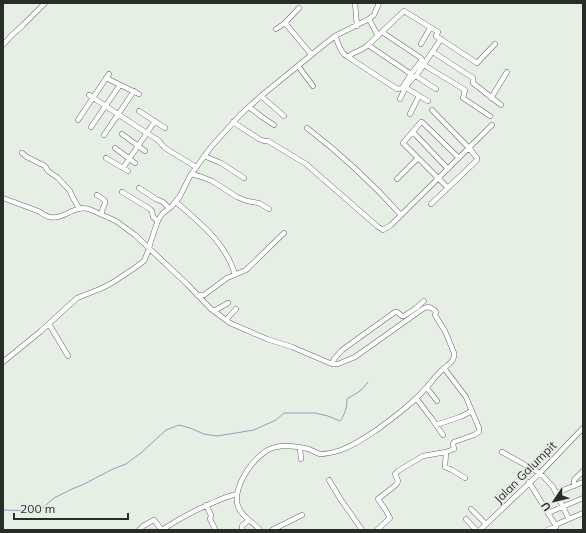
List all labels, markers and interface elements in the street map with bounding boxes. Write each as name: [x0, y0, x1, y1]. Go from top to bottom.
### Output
street label: Jalan Galumpit: [491, 438, 559, 506]
north arrow: [534, 481, 574, 521]
scale bar: [14, 495, 128, 521]
text: U: [538, 499, 554, 514]
text: 200 m: [20, 501, 55, 516]

